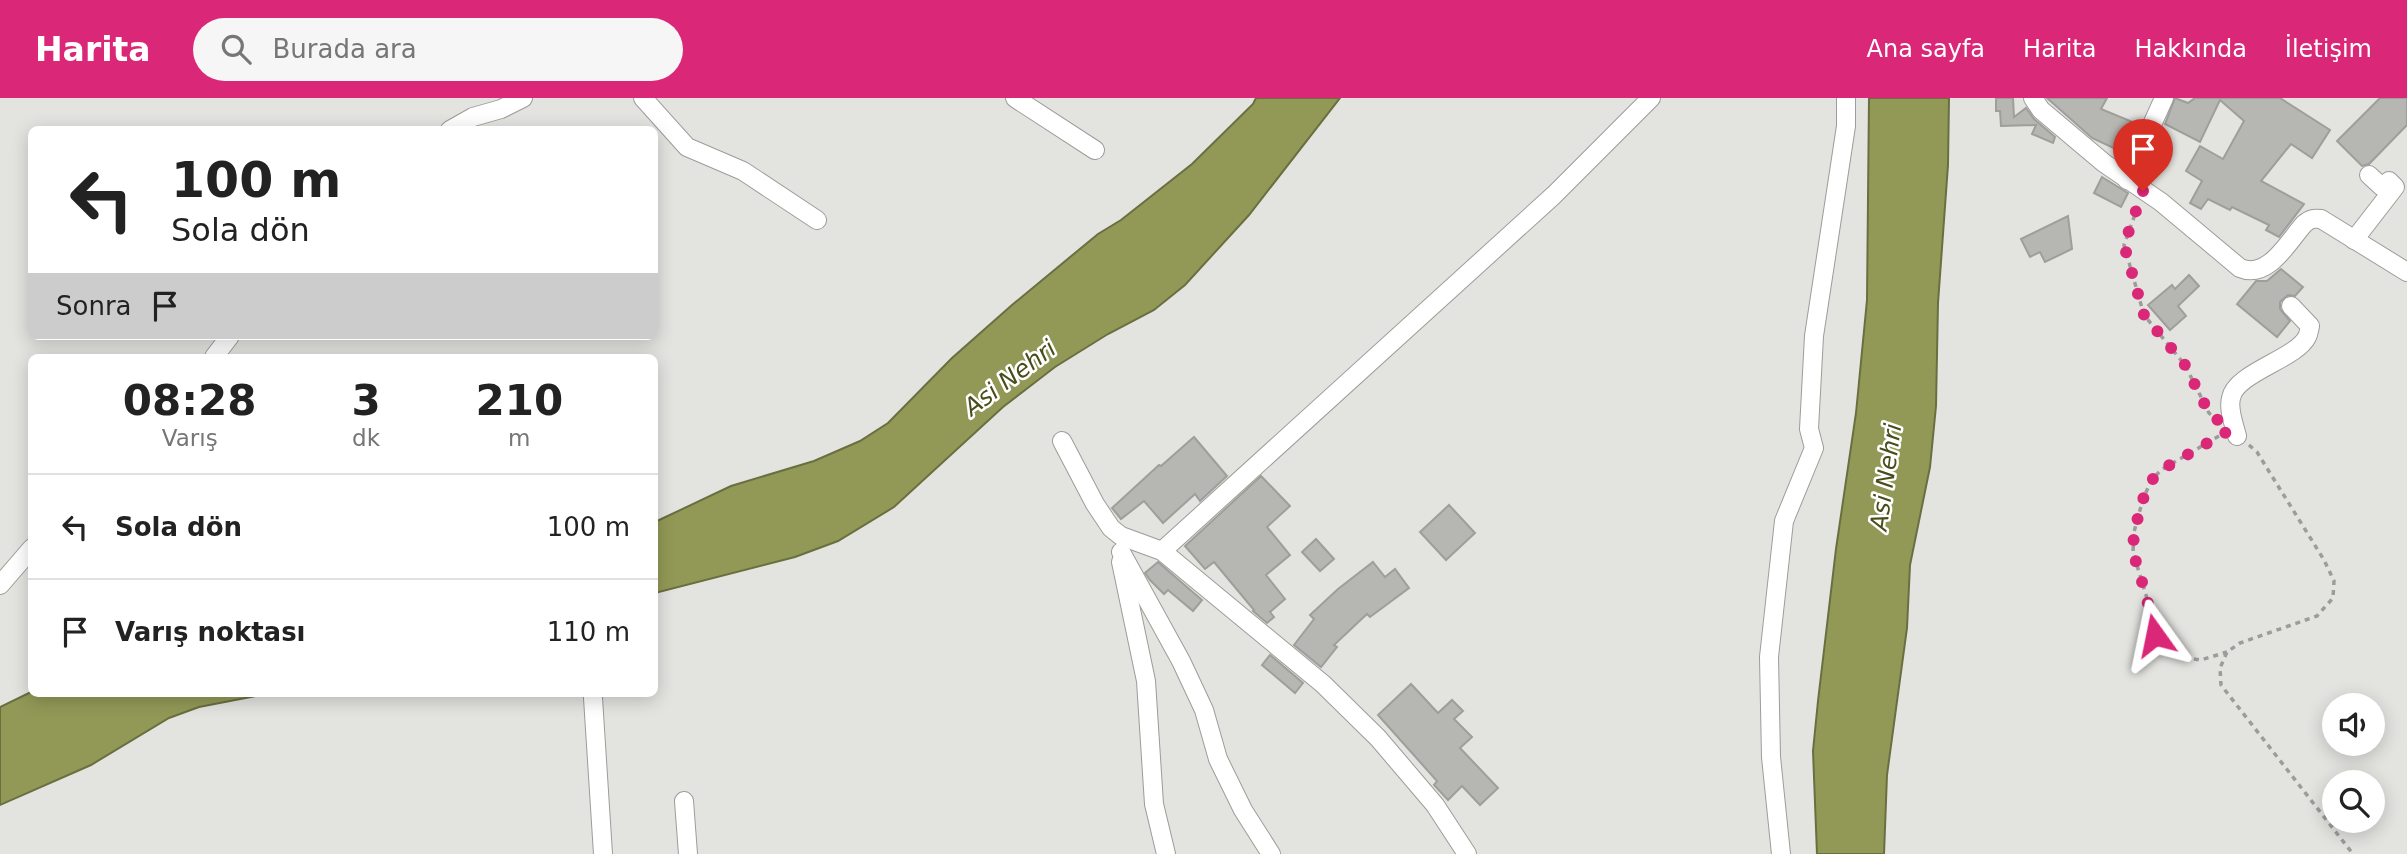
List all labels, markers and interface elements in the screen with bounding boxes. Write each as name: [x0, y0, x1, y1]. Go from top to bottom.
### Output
search box: [193, 18, 683, 81]
text: Harita: [35, 30, 151, 69]
icon: search: [217, 30, 255, 68]
text: Burada ara: [273, 34, 417, 64]
text: Ana sayfa: [1867, 35, 1985, 63]
text: Harita: [2023, 35, 2096, 63]
text: Hakkında: [2134, 35, 2247, 63]
text: İletişim: [2285, 35, 2372, 63]
pin: [2113, 119, 2173, 191]
icon: arrive: [2124, 130, 2162, 168]
text: 100 m: [171, 152, 341, 209]
icon: left: [56, 154, 147, 245]
text: Sola dön: [171, 211, 310, 249]
icon: arrive: [146, 287, 184, 325]
text: Sonra: [56, 291, 132, 321]
water label: Asi Nehri: [957, 334, 1062, 423]
text: 08:28: [123, 376, 257, 425]
text: 3: [351, 376, 381, 425]
text: 210: [475, 376, 563, 425]
water label: Asi Nehri: [1864, 421, 1907, 534]
text: Varış: [162, 425, 218, 451]
text: dk: [352, 425, 380, 451]
text: m: [508, 425, 531, 451]
icon: left: [56, 508, 94, 546]
text: Sola dön: [115, 512, 242, 542]
text: 100 m: [547, 512, 630, 542]
position arrow: [2118, 598, 2192, 672]
icon: arrive: [56, 613, 94, 651]
text: Varış noktası: [115, 617, 306, 647]
text: 110 m: [547, 617, 630, 647]
map controls: [2322, 693, 2385, 833]
button: sound: [2322, 693, 2385, 756]
button: search: [2322, 770, 2385, 833]

